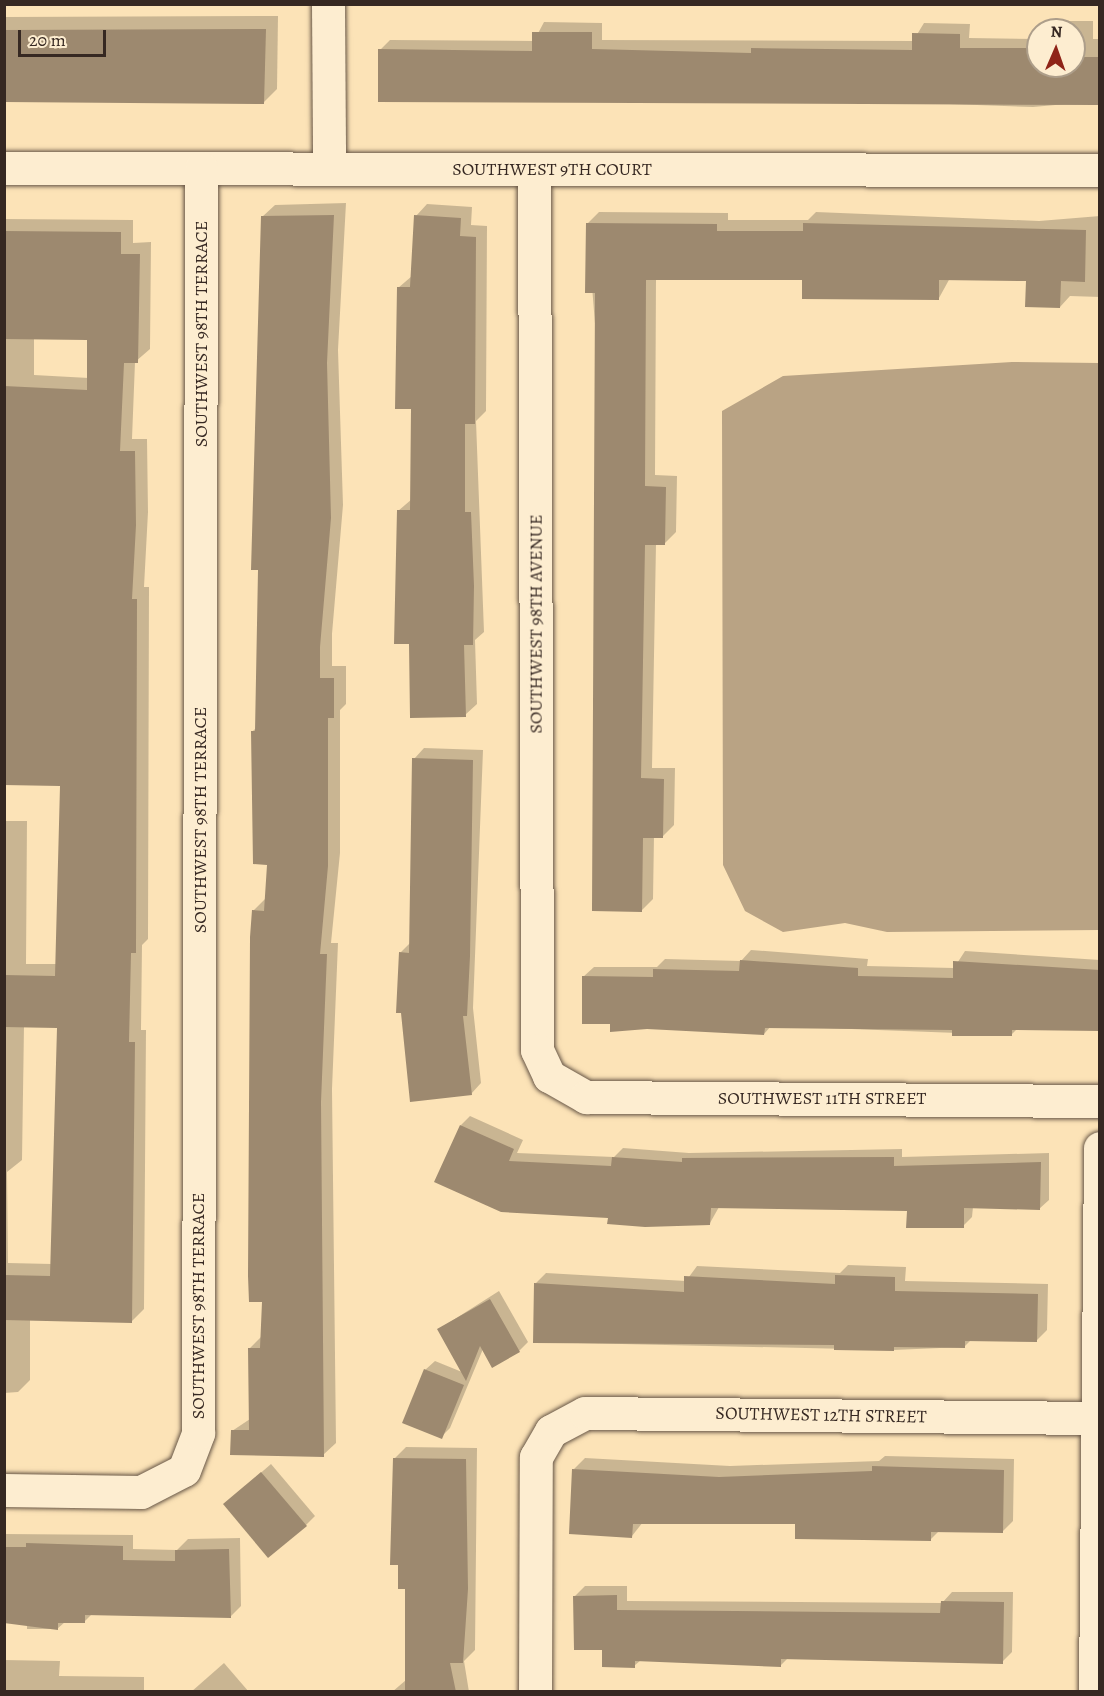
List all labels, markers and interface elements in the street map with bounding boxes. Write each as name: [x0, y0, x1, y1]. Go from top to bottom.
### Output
scale bar: [21, 18, 110, 56]
north arrow: [1026, 18, 1086, 78]
text: N: [1050, 21, 1063, 43]
text: 20 m: [29, 28, 66, 52]
street label: SOUTHWEST 9TH COURT: [452, 158, 652, 180]
street label: SOUTHWEST 98TH TERRACE: [190, 221, 212, 447]
street label: SOUTHWEST 98TH AVENUE: [525, 514, 547, 734]
street label: SOUTHWEST 98TH TERRACE: [189, 707, 211, 933]
street label: SOUTHWEST 11TH STREET: [718, 1087, 926, 1109]
street label: SOUTHWEST 98TH TERRACE: [187, 1193, 209, 1419]
street label: SOUTHWEST 12TH STREET: [715, 1402, 927, 1428]

